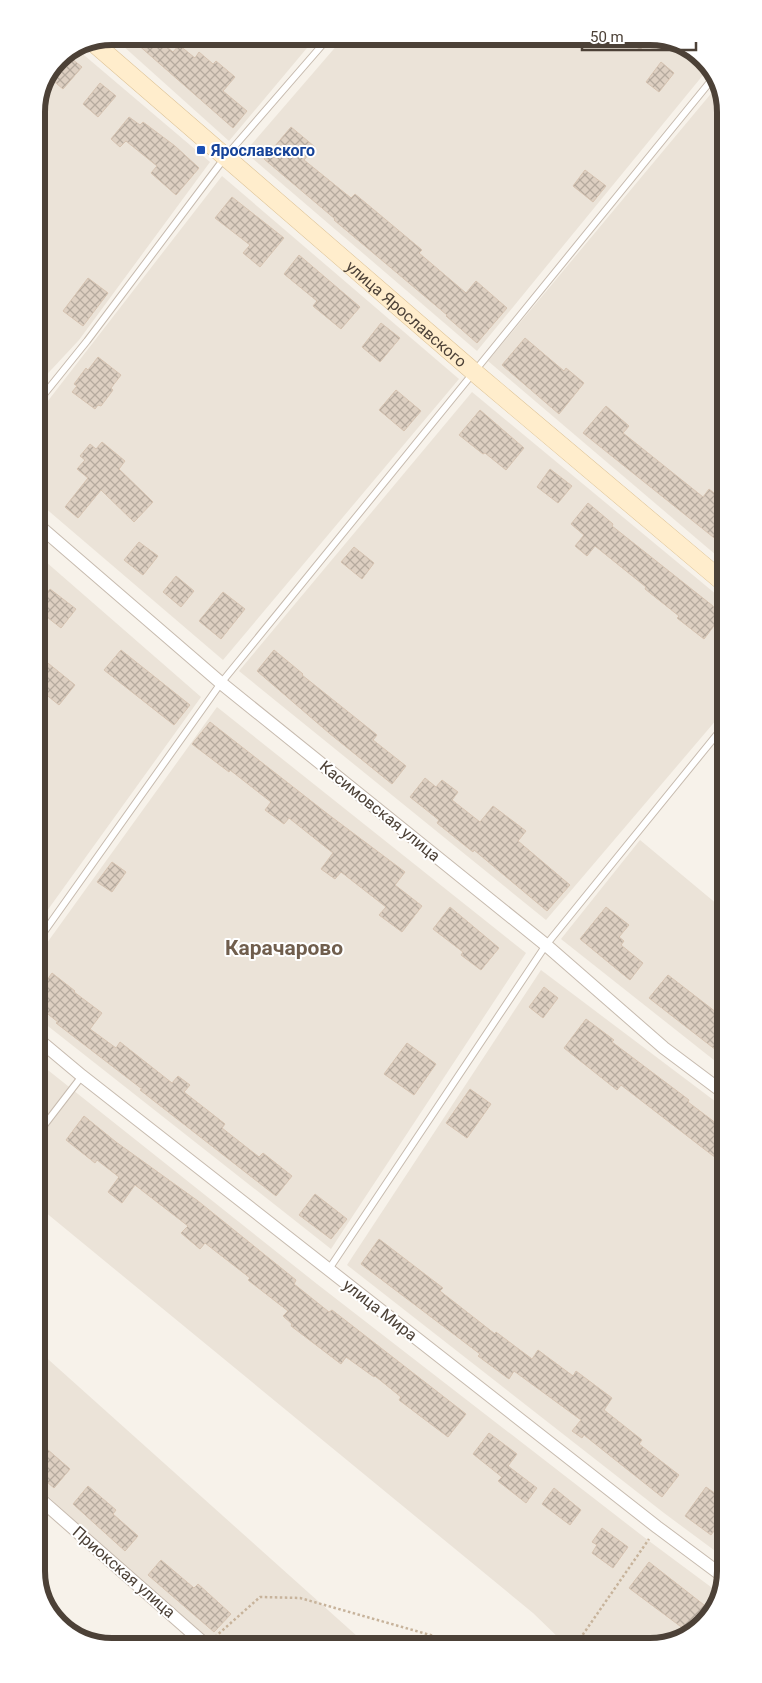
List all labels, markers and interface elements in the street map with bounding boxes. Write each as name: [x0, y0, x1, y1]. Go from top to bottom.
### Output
scale bar: [582, 20, 696, 52]
text: 50 m: [590, 28, 624, 46]
place label: Ярославского: [210, 141, 315, 160]
marker: Ярославского: [195, 144, 207, 156]
street label: улица Ярославского: [342, 256, 471, 371]
street label: Касимовская улица: [316, 757, 444, 865]
district label: Карачарово: [225, 936, 343, 960]
street label: улица Мира: [339, 1275, 421, 1345]
street label: Приокская улица: [69, 1522, 179, 1622]

